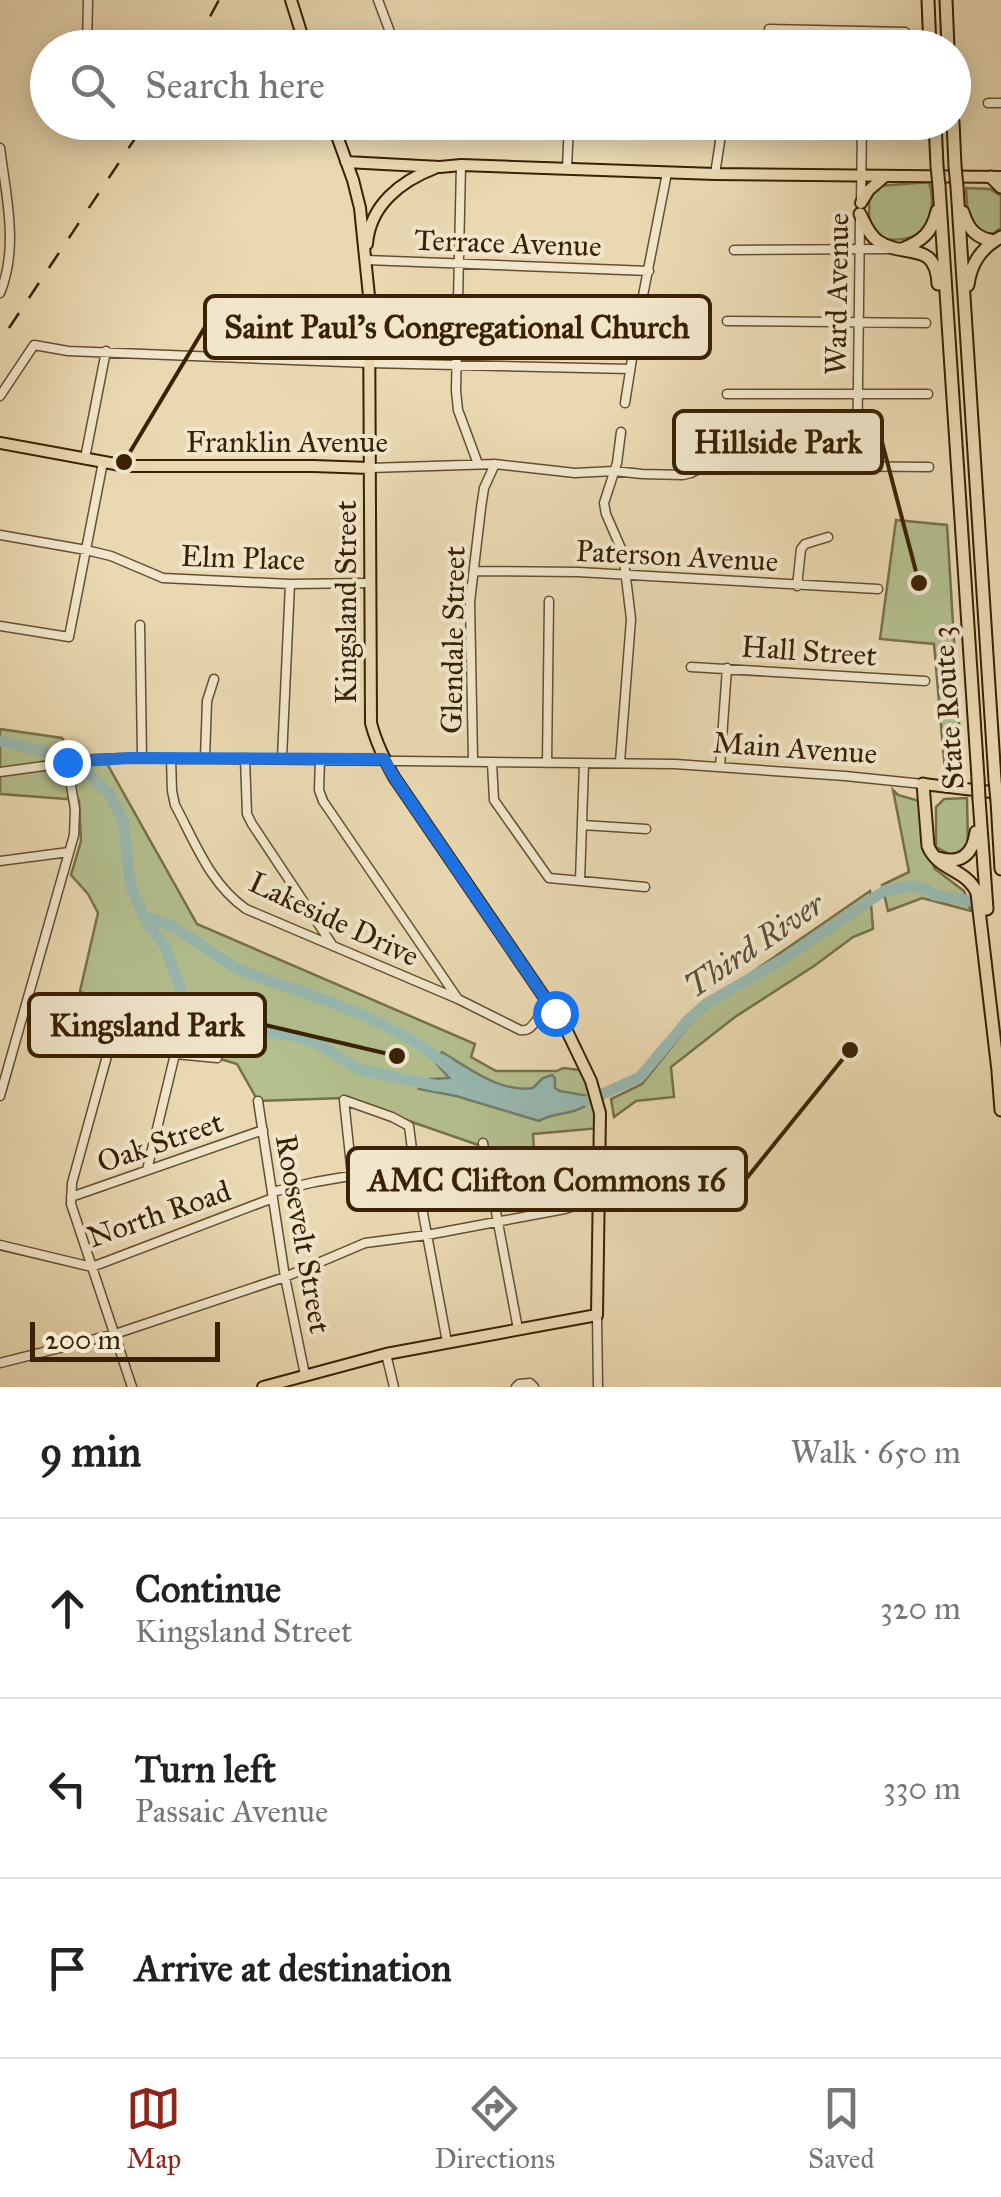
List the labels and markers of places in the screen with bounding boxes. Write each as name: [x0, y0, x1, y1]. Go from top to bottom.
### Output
callout: Saint Paul's Congregational Church: [205, 296, 710, 358]
callout: Hillside Park: [674, 411, 882, 473]
callout: Kingsland Park: [29, 994, 265, 1056]
callout: AMC Clifton Commons 16: [348, 1148, 746, 1210]

